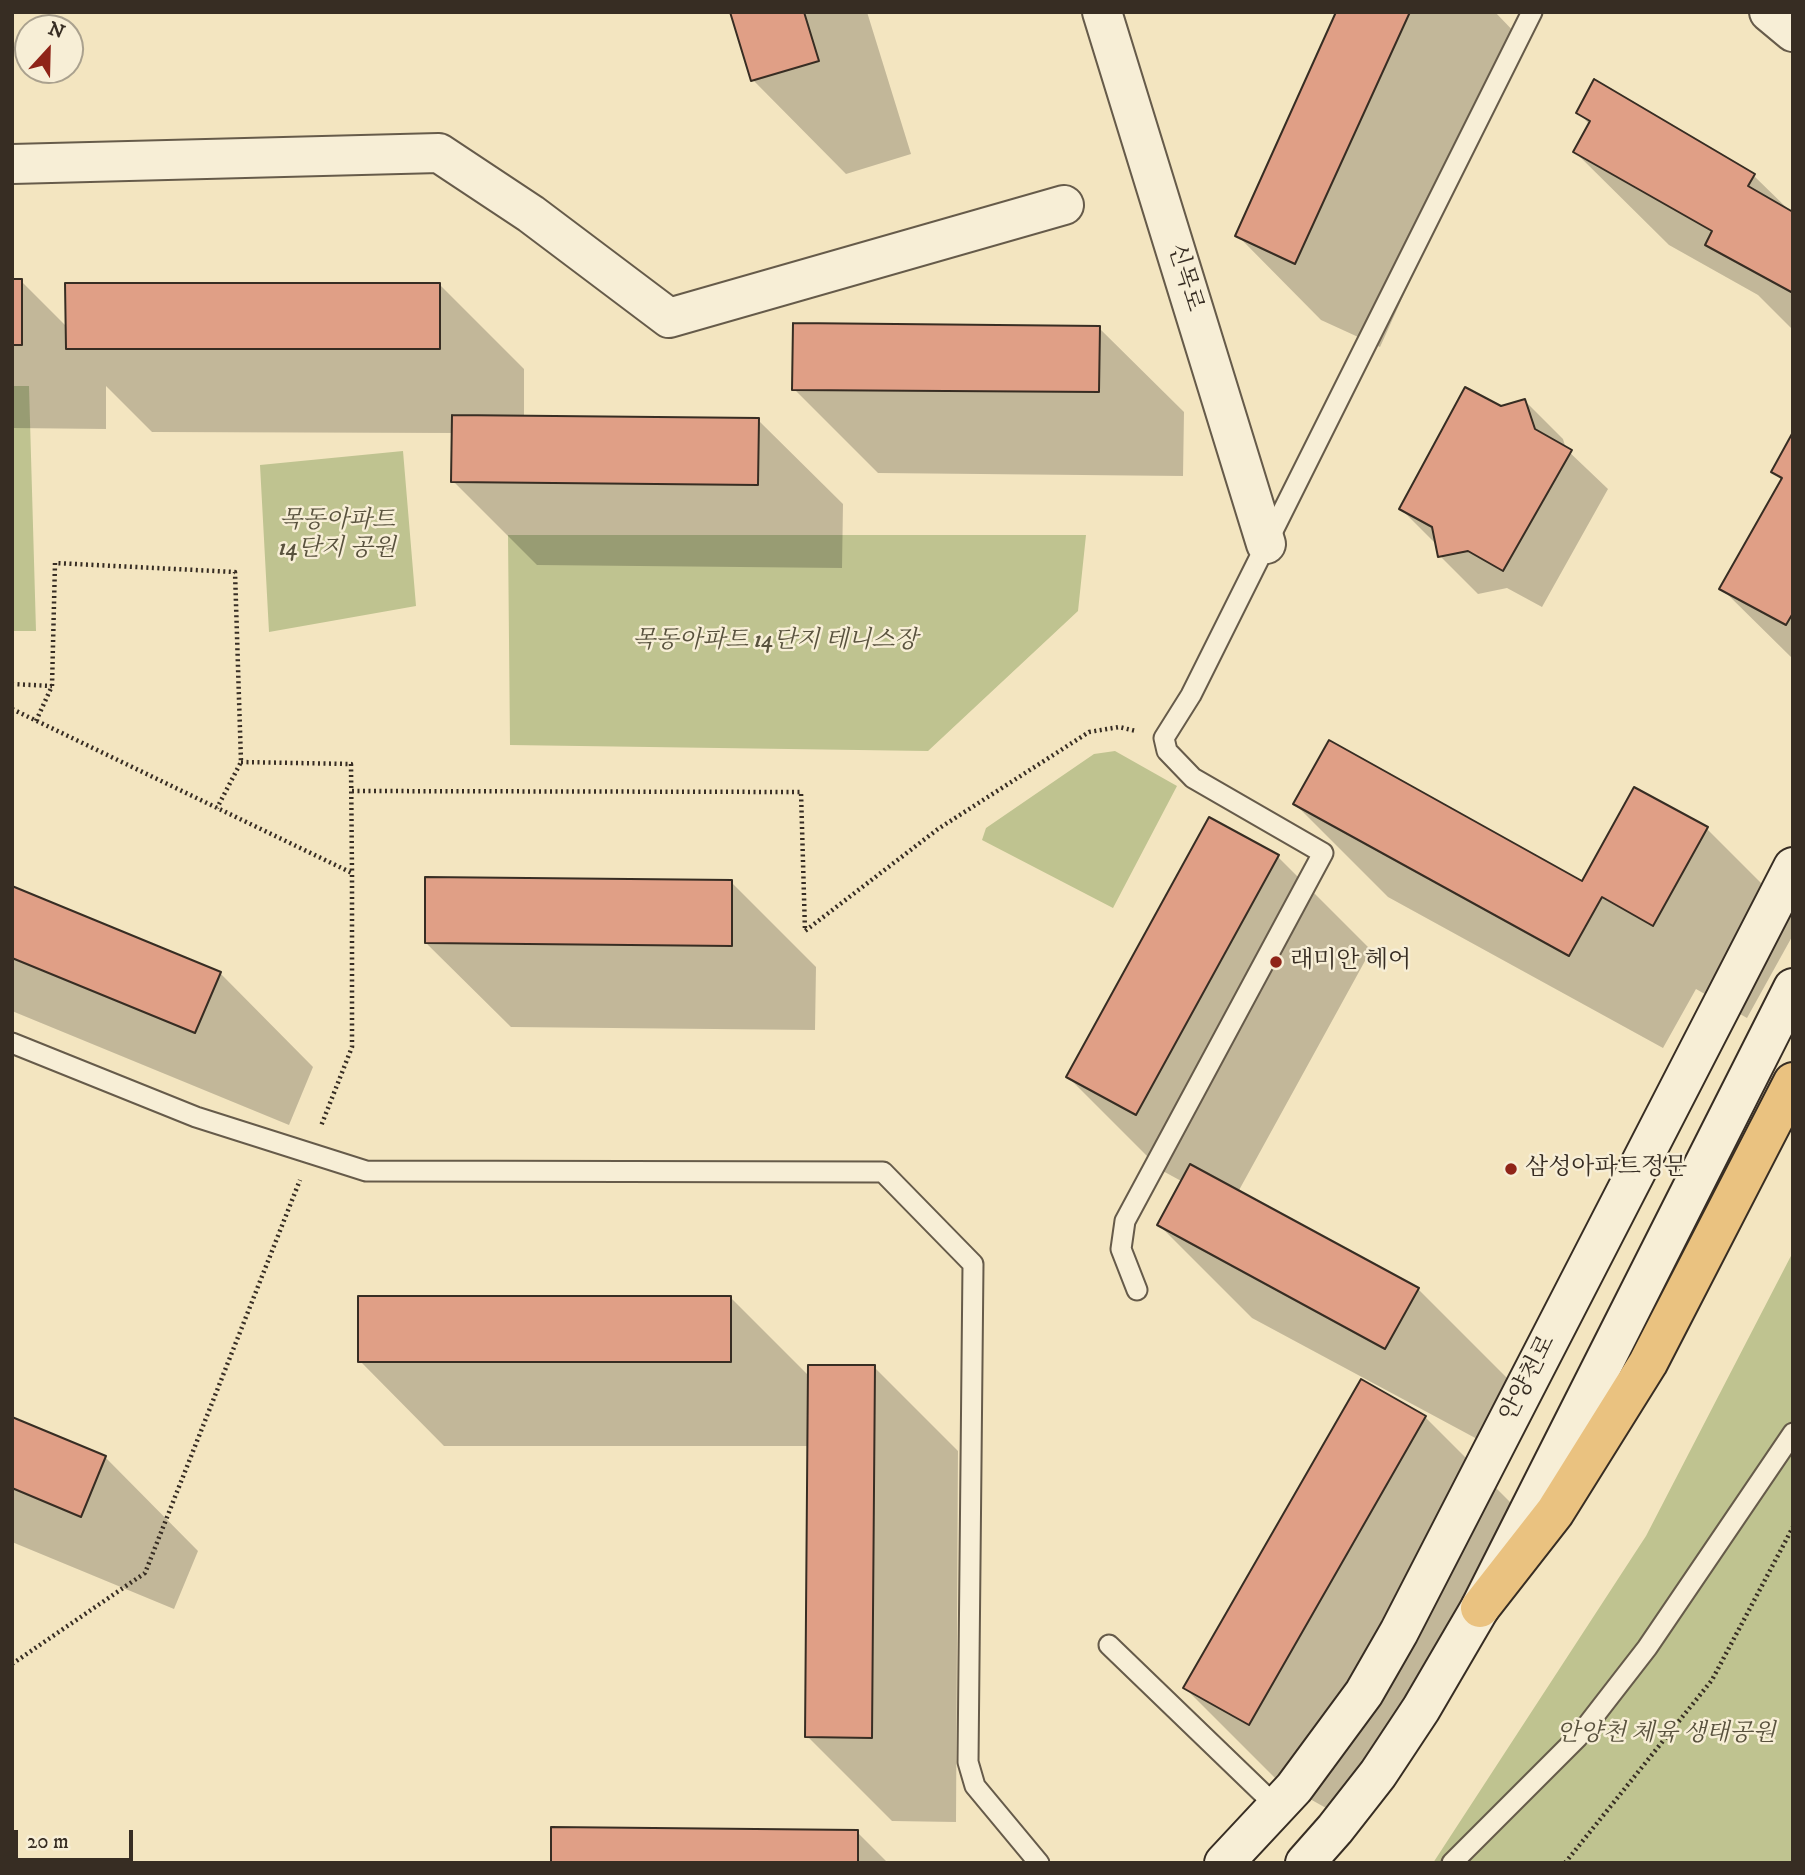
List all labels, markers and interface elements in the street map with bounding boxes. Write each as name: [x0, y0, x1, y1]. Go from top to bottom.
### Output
north arrow: [14, 14, 84, 84]
text: N: [45, 17, 68, 45]
street label: 신목로: [1160, 241, 1208, 315]
park label: 목동아파트 14단지 공원: [278, 508, 396, 564]
park label: 목동아파트 14단지 테니스장: [632, 628, 918, 656]
place label: 래미안 헤어: [1290, 948, 1411, 976]
marker: 래미안 헤어: [1268, 954, 1284, 970]
place label: 삼성아파트정문: [1525, 1155, 1687, 1183]
marker: 삼성아파트정문: [1503, 1161, 1519, 1177]
street label: 안양천로: [1495, 1331, 1563, 1427]
park label: 안양천 체육 생태공원: [1556, 1721, 1776, 1749]
scale bar: [18, 1815, 136, 1859]
text: 20 m: [27, 1829, 69, 1855]

